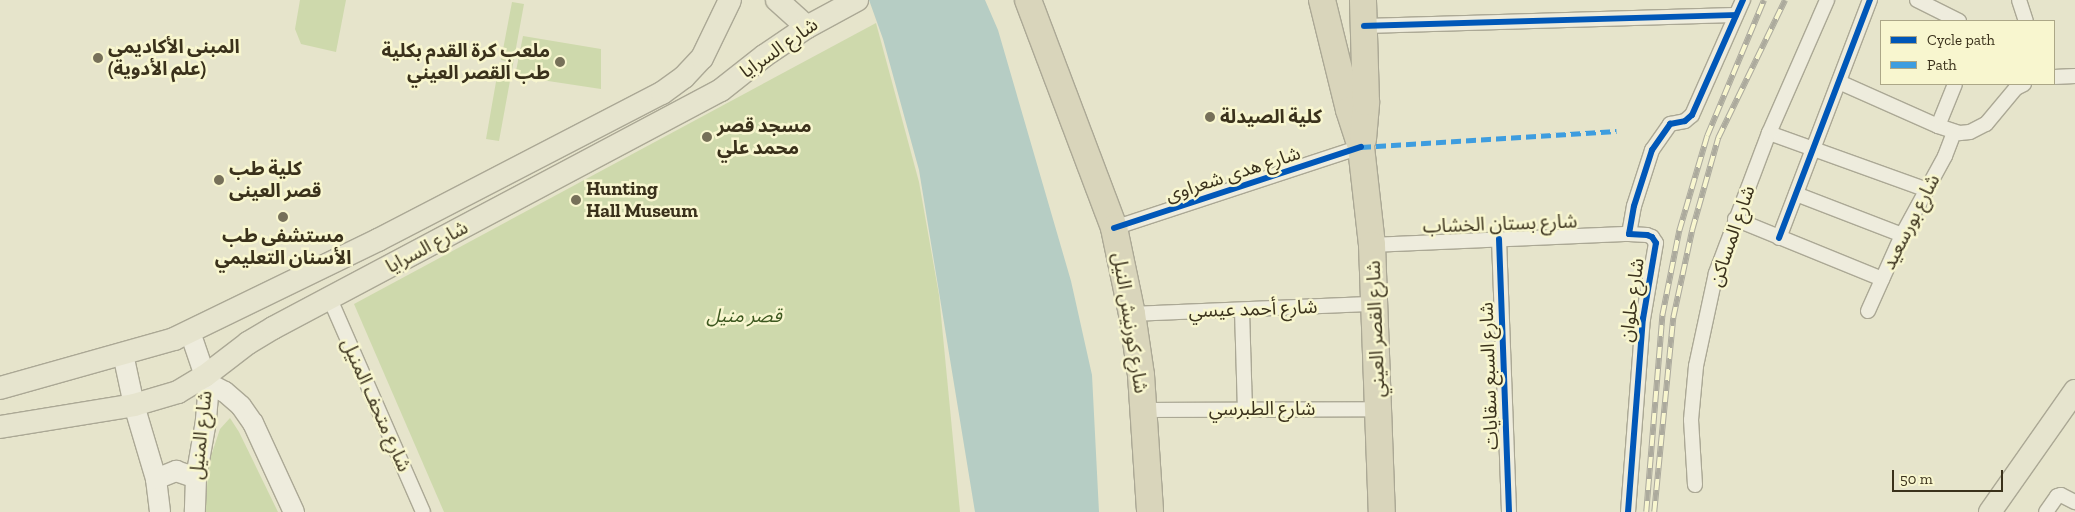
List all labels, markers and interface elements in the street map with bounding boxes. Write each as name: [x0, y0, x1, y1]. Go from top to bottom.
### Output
street label: شارع السرايا: [736, 13, 822, 83]
legend: [1880, 20, 2055, 85]
text: Cycle path: [1927, 31, 1995, 49]
place label: المبنى الأكاديمي (علم الأدوية): [108, 36, 240, 80]
place label: ملعب كرة القدم بكلية طب القصر العيني: [382, 40, 550, 84]
marker: المبنى الأكاديمي (علم الأدوية): [92, 52, 104, 64]
marker: ملعب كرة القدم بكلية طب القصر العيني: [554, 56, 566, 68]
text: Path: [1927, 56, 1957, 74]
place label: كلية الصيدلة: [1220, 106, 1322, 128]
marker: كلية الصيدلة: [1204, 111, 1216, 123]
place label: مسجد قصر محمد علي: [717, 115, 811, 159]
marker: مسجد قصر محمد علي: [701, 131, 713, 143]
street label: شارع هدى شعراوى: [1163, 141, 1303, 207]
place label: كلية طب قصر العينى: [229, 158, 321, 202]
street label: شارع بورسعيد: [1877, 171, 1945, 273]
marker: كلية طب قصر العينى: [213, 174, 225, 186]
place label: Hunting Hall Museum: [586, 178, 698, 222]
street label: شارع المساكن: [1704, 183, 1760, 289]
marker: Hunting Hall Museum: [570, 194, 582, 206]
street label: شارع بستان الخشاب: [1422, 210, 1578, 238]
marker: مستشفى طب الأسنان التعليمي: [277, 211, 289, 223]
street label: شارع السرايا: [382, 216, 472, 278]
place label: مستشفى طب الأسنان التعليمي: [215, 225, 351, 269]
street label: شارع كورنيش النيل: [1108, 251, 1152, 395]
street label: شارع حلوان: [1615, 256, 1649, 344]
street label: شارع القصر العيني: [1362, 260, 1390, 398]
street label: شارع أحمد عيسي: [1188, 295, 1318, 323]
street label: شارع السبع سقايات: [1475, 302, 1503, 450]
park label: قصر منيل: [706, 305, 782, 327]
street label: شارع متحف المنيل: [336, 335, 416, 475]
street label: شارع المنيل: [185, 389, 217, 481]
street label: شارع الطبرسي: [1209, 398, 1315, 420]
scale bar: [1895, 460, 2006, 492]
text: 50 m: [1900, 470, 1933, 488]

